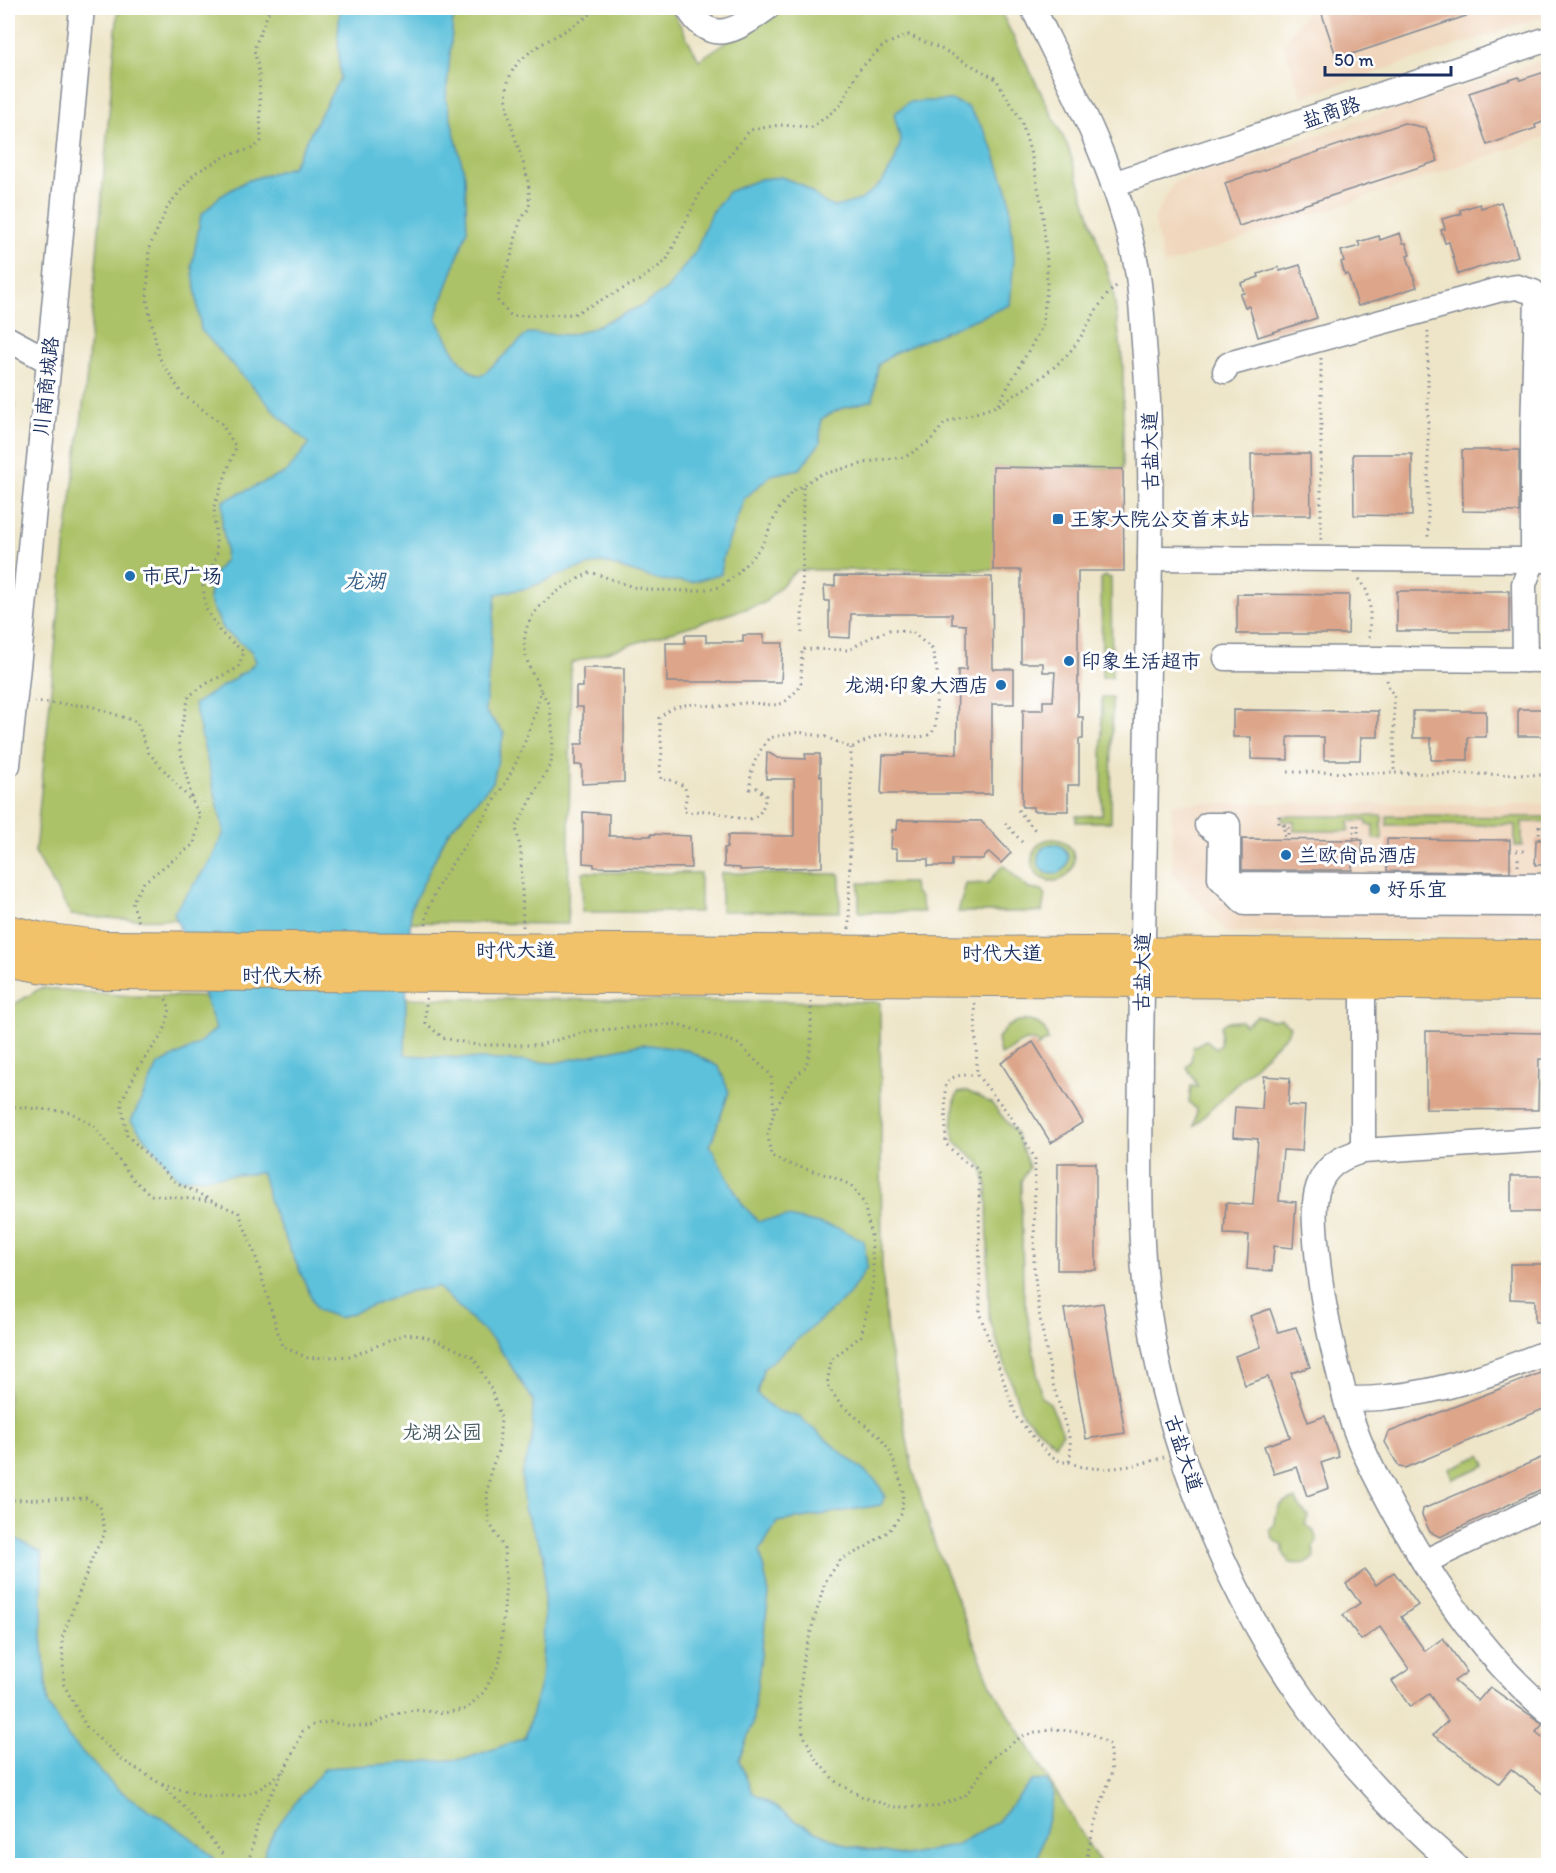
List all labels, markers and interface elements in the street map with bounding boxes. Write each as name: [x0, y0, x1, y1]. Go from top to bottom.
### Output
scale bar: [1325, 39, 1451, 77]
text: 50 m: [1334, 49, 1374, 71]
street label: 盐商路: [1299, 91, 1364, 133]
street label: 川南商城路: [29, 334, 63, 437]
street label: 古盐大道: [1137, 411, 1163, 491]
place label: 王家大院公交首末站: [1070, 507, 1250, 531]
marker: 王家大院公交首末站: [1051, 512, 1065, 526]
place label: 市民广场: [142, 564, 222, 588]
water label: 龙湖: [343, 568, 387, 593]
marker: 市民广场: [123, 569, 137, 583]
place label: 印象生活超市: [1081, 649, 1201, 673]
marker: 印象生活超市: [1062, 654, 1076, 668]
place label: 龙湖·印象大酒店: [844, 673, 989, 697]
marker: 龙湖·印象大酒店: [994, 678, 1008, 692]
place label: 兰欧尚品酒店: [1298, 843, 1418, 867]
marker: 兰欧尚品酒店: [1279, 848, 1293, 862]
place label: 好乐宜: [1387, 877, 1447, 901]
marker: 好乐宜: [1368, 882, 1382, 896]
street label: 古盐大道: [1129, 932, 1155, 1012]
street label: 时代大道: [476, 938, 556, 962]
street label: 时代大道: [962, 941, 1042, 965]
street label: 时代大桥: [242, 963, 322, 987]
street label: 古盐大道: [1160, 1411, 1208, 1495]
park label: 龙湖公园: [402, 1420, 482, 1444]

